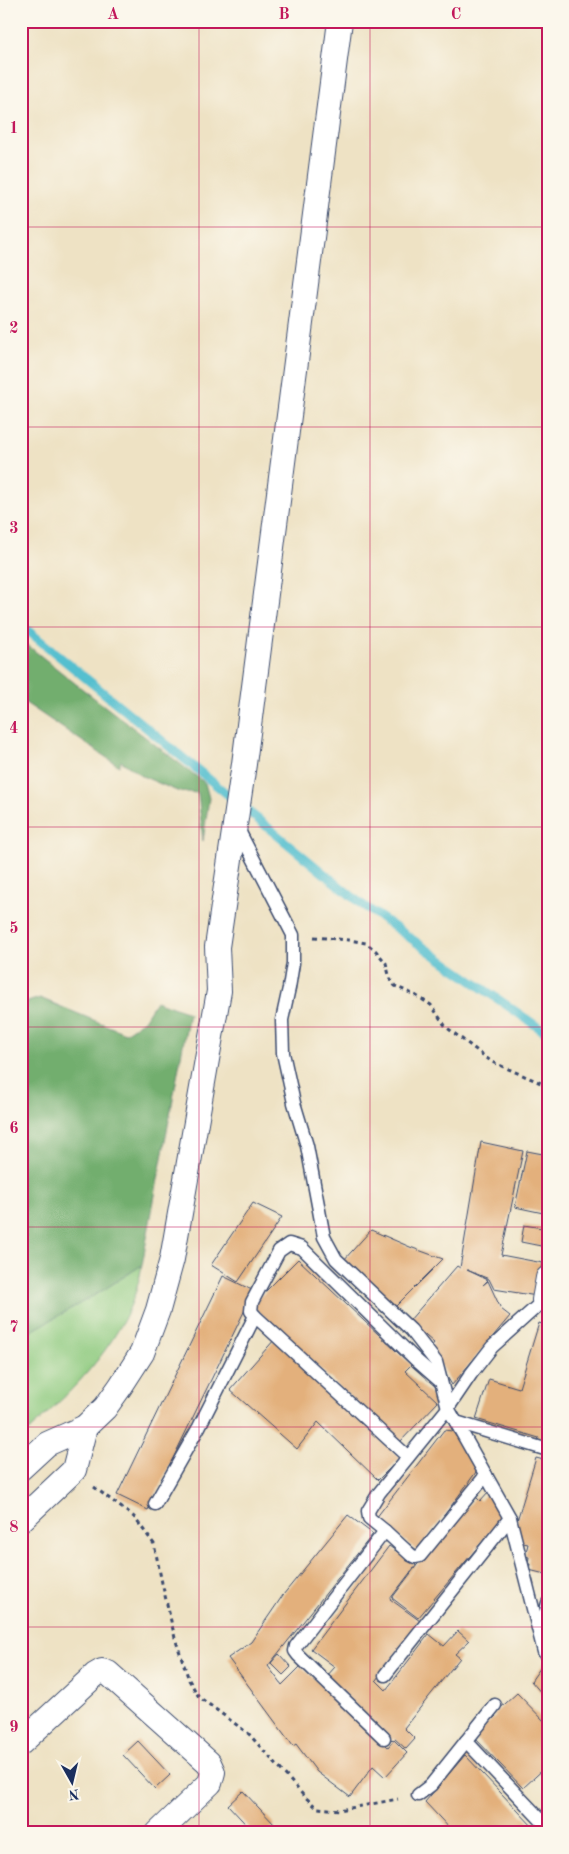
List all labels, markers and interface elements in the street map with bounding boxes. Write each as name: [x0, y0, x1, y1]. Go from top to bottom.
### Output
text: A: [107, 7, 119, 23]
text: B: [278, 7, 290, 23]
text: C: [451, 7, 461, 23]
text: 1: [9, 121, 19, 137]
text: 2: [9, 321, 19, 337]
text: 3: [9, 521, 19, 537]
text: 4: [9, 721, 19, 737]
text: 5: [9, 921, 19, 937]
text: 6: [9, 1121, 19, 1137]
text: 7: [9, 1320, 19, 1336]
text: 8: [9, 1520, 19, 1536]
text: 9: [9, 1720, 19, 1736]
north arrow: [48, 1756, 98, 1806]
text: N: [67, 1786, 80, 1802]

